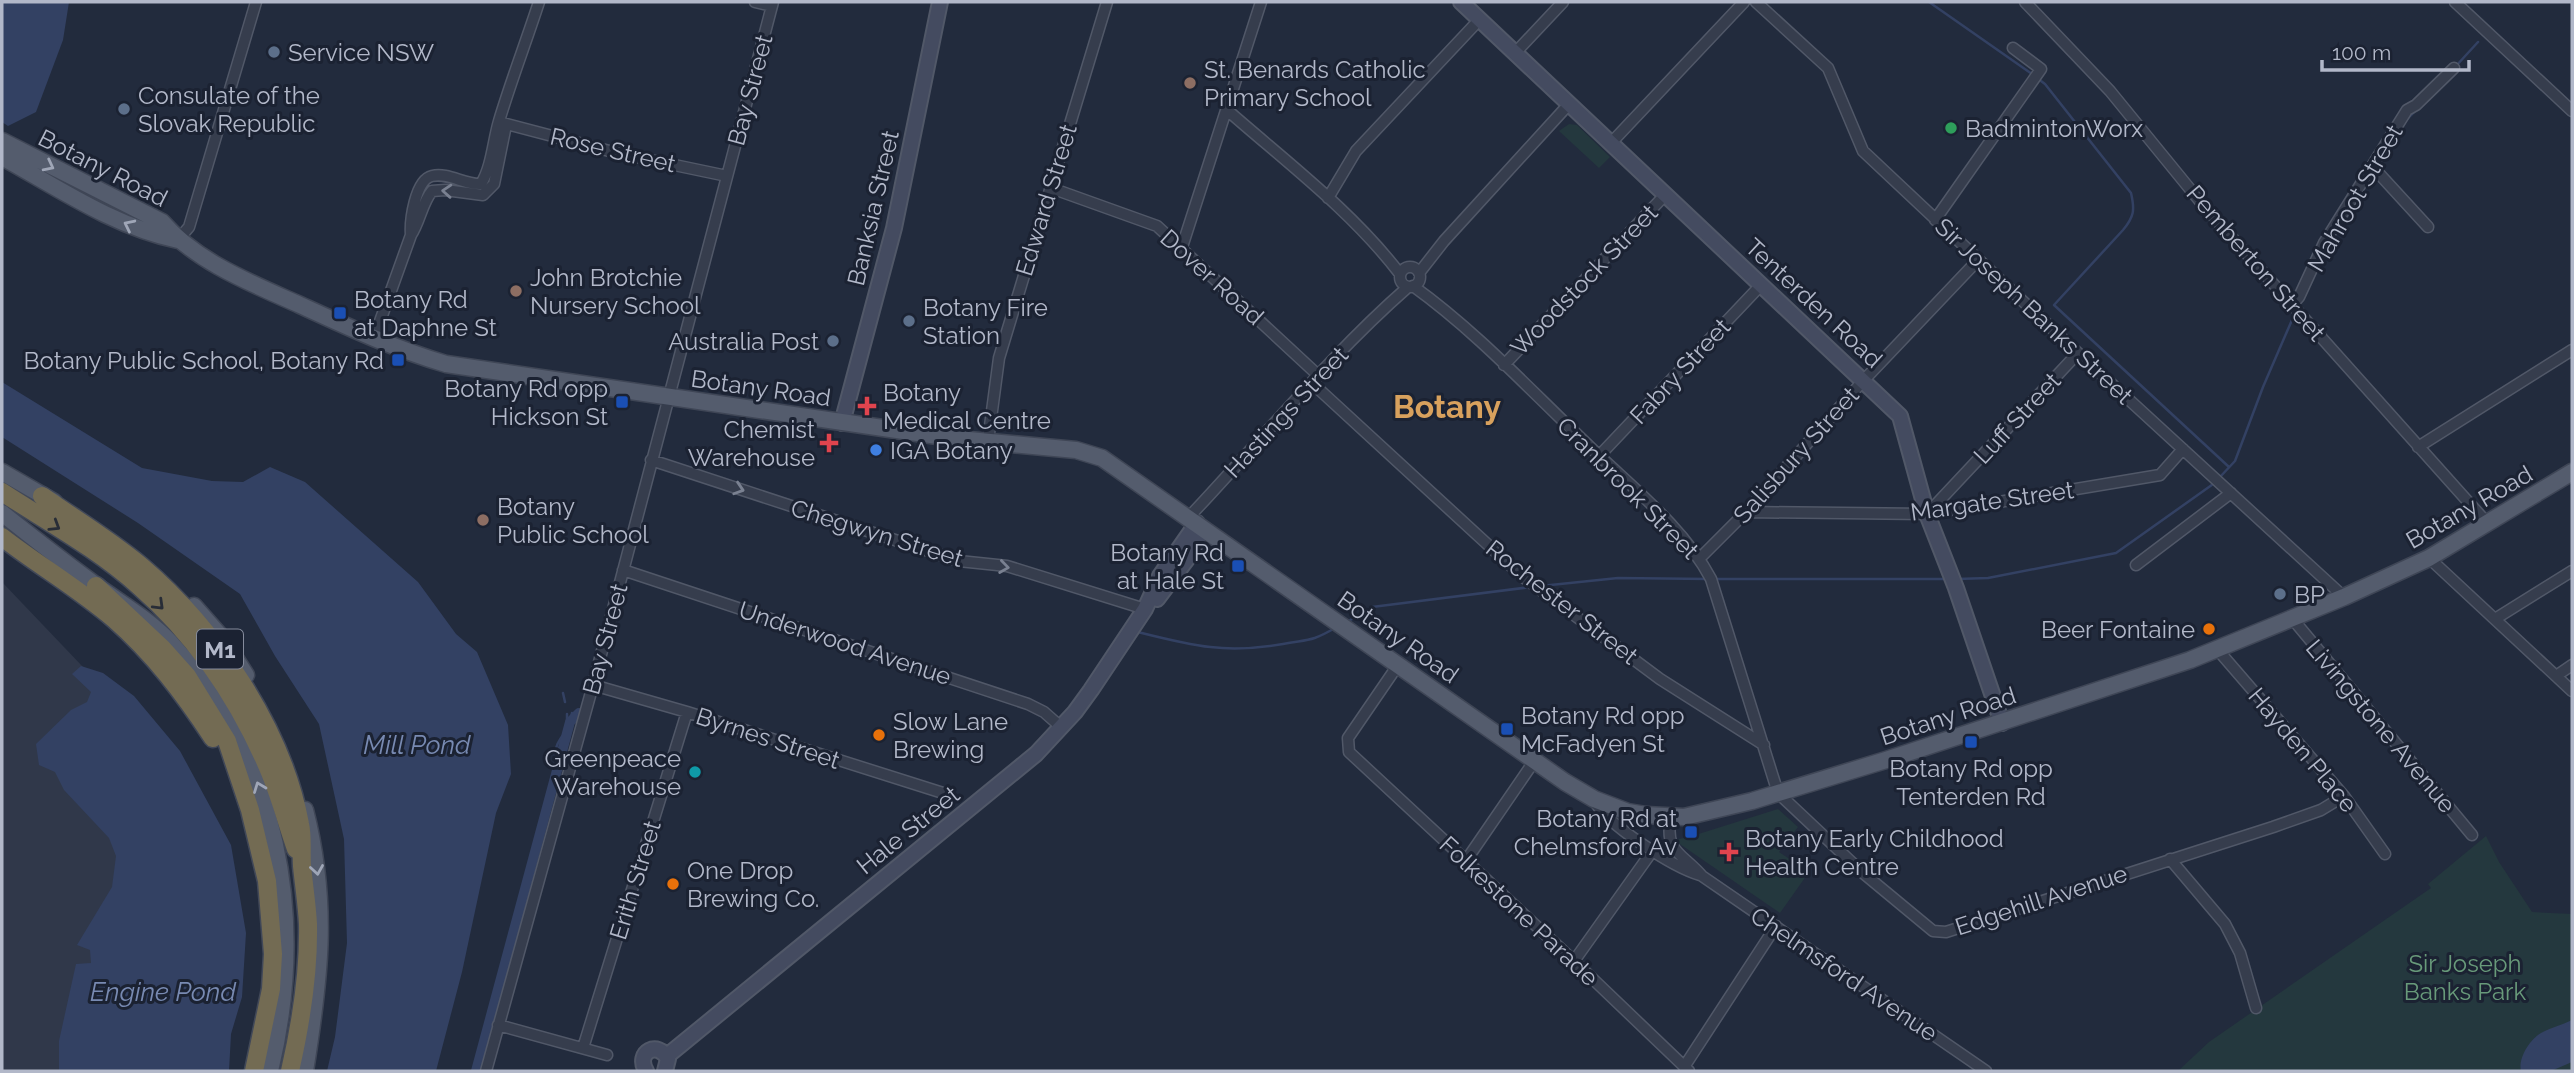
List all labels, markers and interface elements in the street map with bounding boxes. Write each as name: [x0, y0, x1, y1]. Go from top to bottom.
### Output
scale bar: [2322, 28, 2469, 72]
street label: Bay Street: [721, 31, 779, 149]
place label: Service NSW: [288, 38, 434, 67]
text: 100 m: [2332, 40, 2391, 65]
marker: Service NSW: [266, 44, 282, 60]
place label: St. Benards Catholic Primary School: [1204, 55, 1426, 112]
marker: St. Benards Catholic Primary School: [1182, 75, 1198, 91]
place label: Consulate of the Slovak Republic: [138, 81, 320, 138]
marker: Consulate of the Slovak Republic: [116, 101, 132, 117]
place label: BadmintonWorx: [1965, 114, 2143, 143]
street label: Mahroot Street: [2301, 119, 2409, 277]
marker: BadmintonWorx: [1943, 120, 1959, 136]
street label: Rose Street: [547, 121, 679, 179]
street label: Edward Street: [1009, 121, 1083, 279]
street label: Botany Road: [34, 123, 172, 213]
street label: Banksia Street: [841, 128, 905, 288]
one-way arrow: [42, 157, 54, 171]
street label: Pemberton Street: [2180, 179, 2332, 347]
one-way arrow: [441, 184, 452, 199]
street label: Woodstock Street: [1504, 198, 1664, 362]
street label: Sir Joseph Banks Street: [1929, 212, 2139, 410]
one-way arrow: [124, 219, 136, 233]
street label: Dover Road: [1154, 223, 1270, 331]
street label: Tenterden Road: [1740, 232, 1888, 374]
place label: John Brotchie Nursery School: [530, 263, 701, 320]
marker: John Brotchie Nursery School: [508, 283, 524, 299]
place label: Botany Rd at Daphne St: [354, 285, 497, 342]
place label: Botany Fire Station: [923, 293, 1048, 350]
marker: Botany Rd at Daphne St: [332, 305, 348, 321]
street label: Fabry Street: [1624, 312, 1736, 430]
marker: Botany Fire Station: [901, 313, 917, 329]
place label: Australia Post: [668, 327, 819, 356]
marker: Australia Post: [825, 333, 841, 349]
street label: Hastings Street: [1218, 340, 1354, 484]
place label: Botany Public School, Botany Rd: [24, 346, 384, 375]
marker: Botany Public School, Botany Rd: [390, 352, 406, 368]
street label: Botany Road: [689, 364, 833, 412]
street label: Luff Street: [1967, 366, 2067, 470]
place label: Botany Rd opp Hickson St: [444, 374, 608, 431]
place label: Botany Medical Centre: [883, 378, 1051, 435]
street label: Salisbury Street: [1727, 381, 1865, 529]
district label: Botany: [1393, 388, 1501, 425]
marker: Botany Rd opp Hickson St: [614, 394, 630, 410]
marker: Botany Medical Centre: [857, 396, 877, 416]
street label: Cranbrook Street: [1551, 411, 1705, 565]
place label: Chemist Warehouse: [688, 415, 815, 472]
marker: Chemist Warehouse: [821, 435, 837, 451]
place label: IGA Botany: [890, 436, 1013, 465]
marker: IGA Botany: [868, 442, 884, 458]
street label: Botany Road: [2401, 459, 2537, 555]
street label: Margate Street: [1909, 475, 2075, 527]
one-way arrow: [732, 481, 745, 495]
place label: Botany Public School: [497, 492, 649, 549]
street label: Chegwyn Street: [787, 493, 967, 573]
marker: Botany Public School: [475, 512, 491, 528]
one-way arrow: [47, 517, 60, 530]
street label: Rochester Street: [1480, 534, 1644, 670]
place label: Botany Rd at Hale St: [1110, 538, 1224, 595]
marker: Botany Rd at Hale St: [1230, 558, 1246, 574]
one-way arrow: [998, 559, 1010, 574]
street label: Bay Street: [576, 580, 634, 698]
place label: BP: [2294, 580, 2325, 609]
street label: Botany Road: [1332, 585, 1464, 689]
marker: BP: [2272, 586, 2288, 602]
street label: Underwood Avenue: [735, 595, 955, 691]
one-way arrow: [151, 596, 164, 609]
place label: Beer Fontaine: [2041, 615, 2195, 644]
marker: Beer Fontaine: [2201, 621, 2217, 637]
road number: M1: [197, 629, 243, 668]
street label: Livingstone Avenue: [2300, 633, 2462, 819]
street label: Botany Road: [1876, 680, 2020, 752]
street label: Hayden Place: [2242, 682, 2364, 818]
street label: Byrnes Street: [692, 701, 844, 775]
place label: Botany Rd opp McFadyen St: [1521, 701, 1685, 758]
place label: Slow Lane Brewing: [893, 707, 1008, 764]
marker: Botany Rd opp McFadyen St: [1499, 721, 1515, 737]
marker: Slow Lane Brewing: [871, 727, 887, 743]
water label: Mill Pond: [363, 730, 471, 760]
marker: Botany Rd opp Tenterden Rd: [1963, 734, 1979, 750]
place label: Greenpeace Warehouse: [544, 744, 681, 801]
place label: Botany Rd opp Tenterden Rd: [1889, 754, 2053, 811]
marker: Greenpeace Warehouse: [687, 764, 703, 780]
street label: Hale Street: [851, 780, 965, 880]
one-way arrow: [253, 782, 267, 794]
place label: Botany Rd at Chelmsford Av: [1514, 804, 1677, 861]
street label: Erith Street: [603, 817, 667, 943]
marker: Botany Rd at Chelmsford Av: [1683, 824, 1699, 840]
place label: Botany Early Childhood Health Centre: [1745, 824, 2004, 881]
street label: Folkestone Parade: [1434, 830, 1604, 992]
marker: Botany Early Childhood Health Centre: [1719, 842, 1739, 862]
place label: One Drop Brewing Co.: [687, 856, 819, 913]
street label: Edgehill Avenue: [1951, 859, 2131, 941]
one-way arrow: [309, 864, 324, 876]
marker: One Drop Brewing Co.: [665, 876, 681, 892]
street label: Chelmsford Avenue: [1745, 901, 1943, 1047]
park label: Sir Joseph Banks Park: [2404, 949, 2527, 1006]
water label: Engine Pond: [90, 977, 236, 1007]

